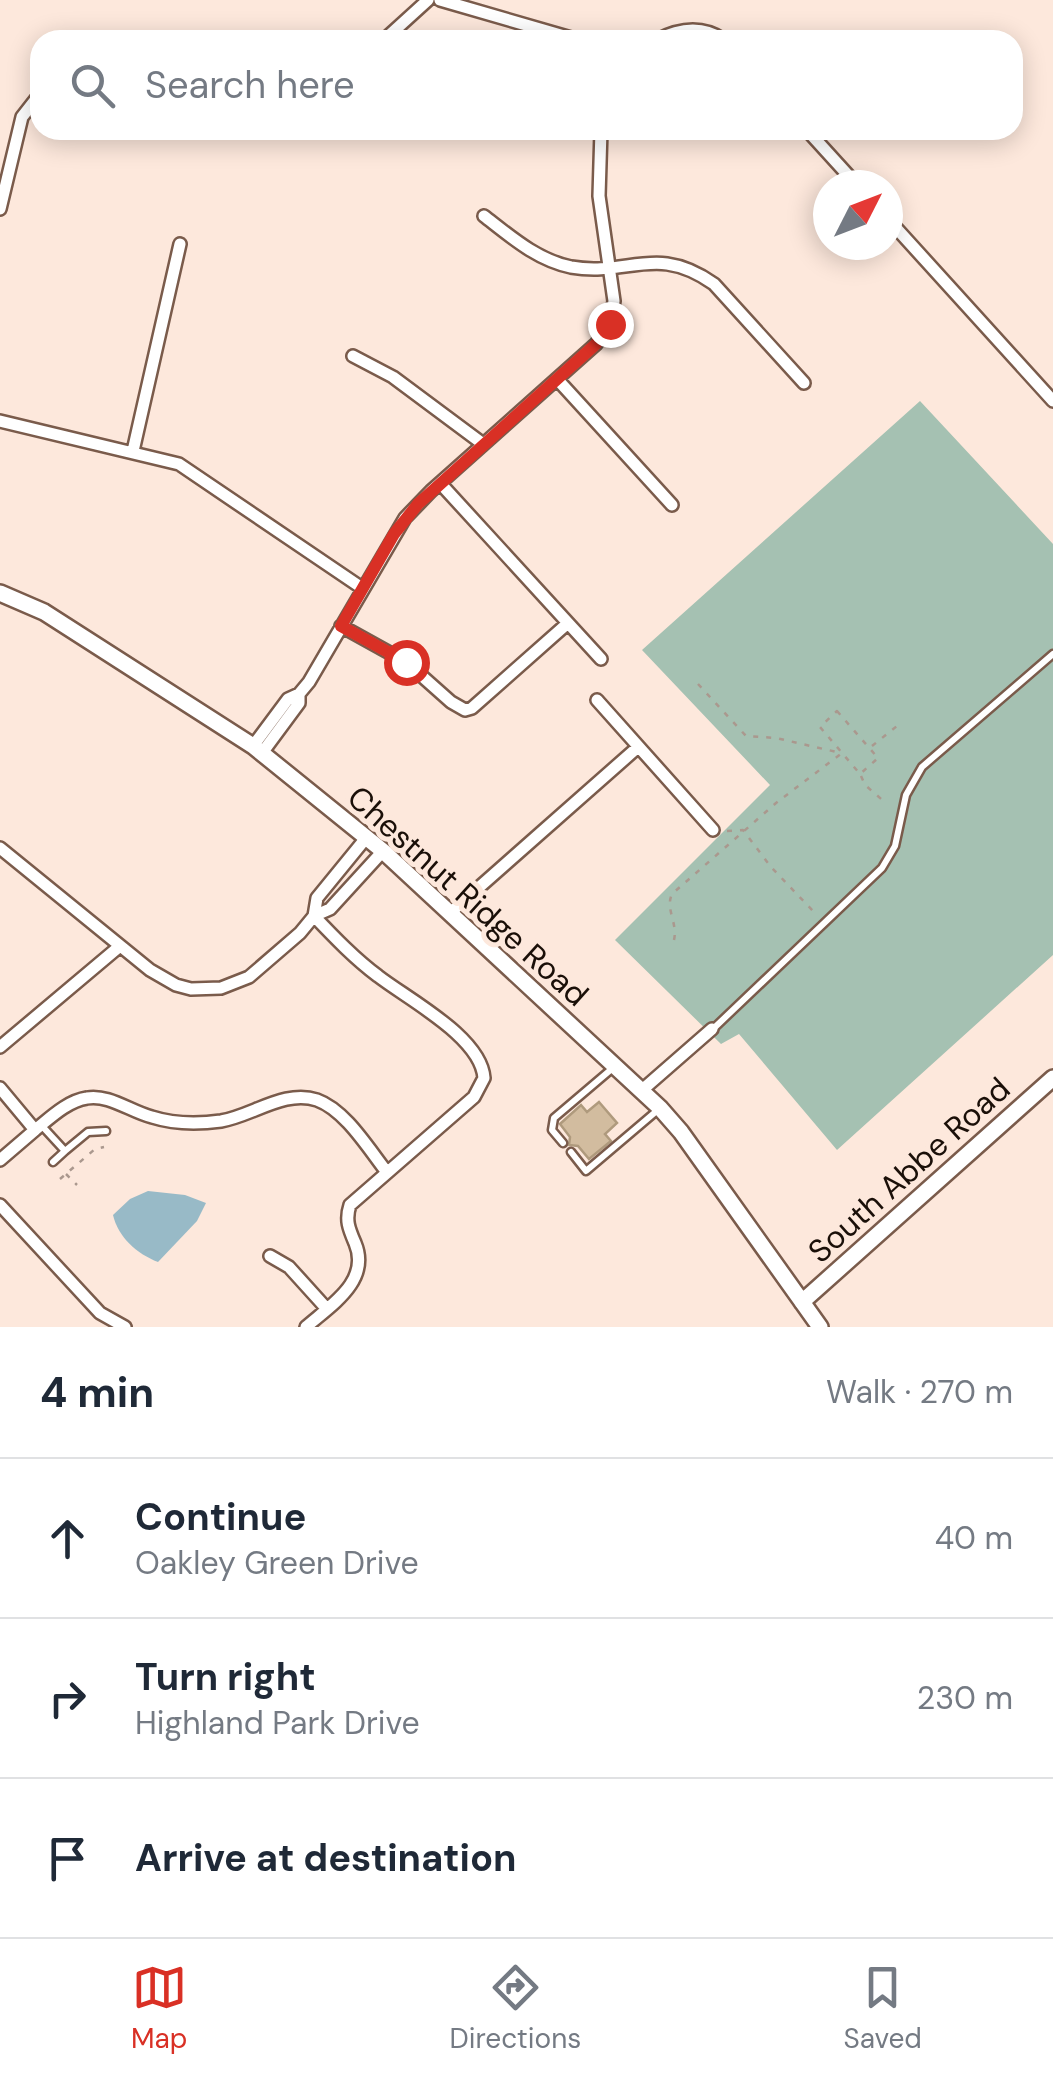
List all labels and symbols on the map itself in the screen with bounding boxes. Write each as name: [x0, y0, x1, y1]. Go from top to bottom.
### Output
north arrow: [813, 170, 903, 260]
route end: [588, 302, 634, 348]
route start: [384, 640, 430, 686]
street label: Chestnut Ridge Road: [339, 777, 597, 1015]
street label: South Abbe Road: [799, 1068, 1019, 1272]

